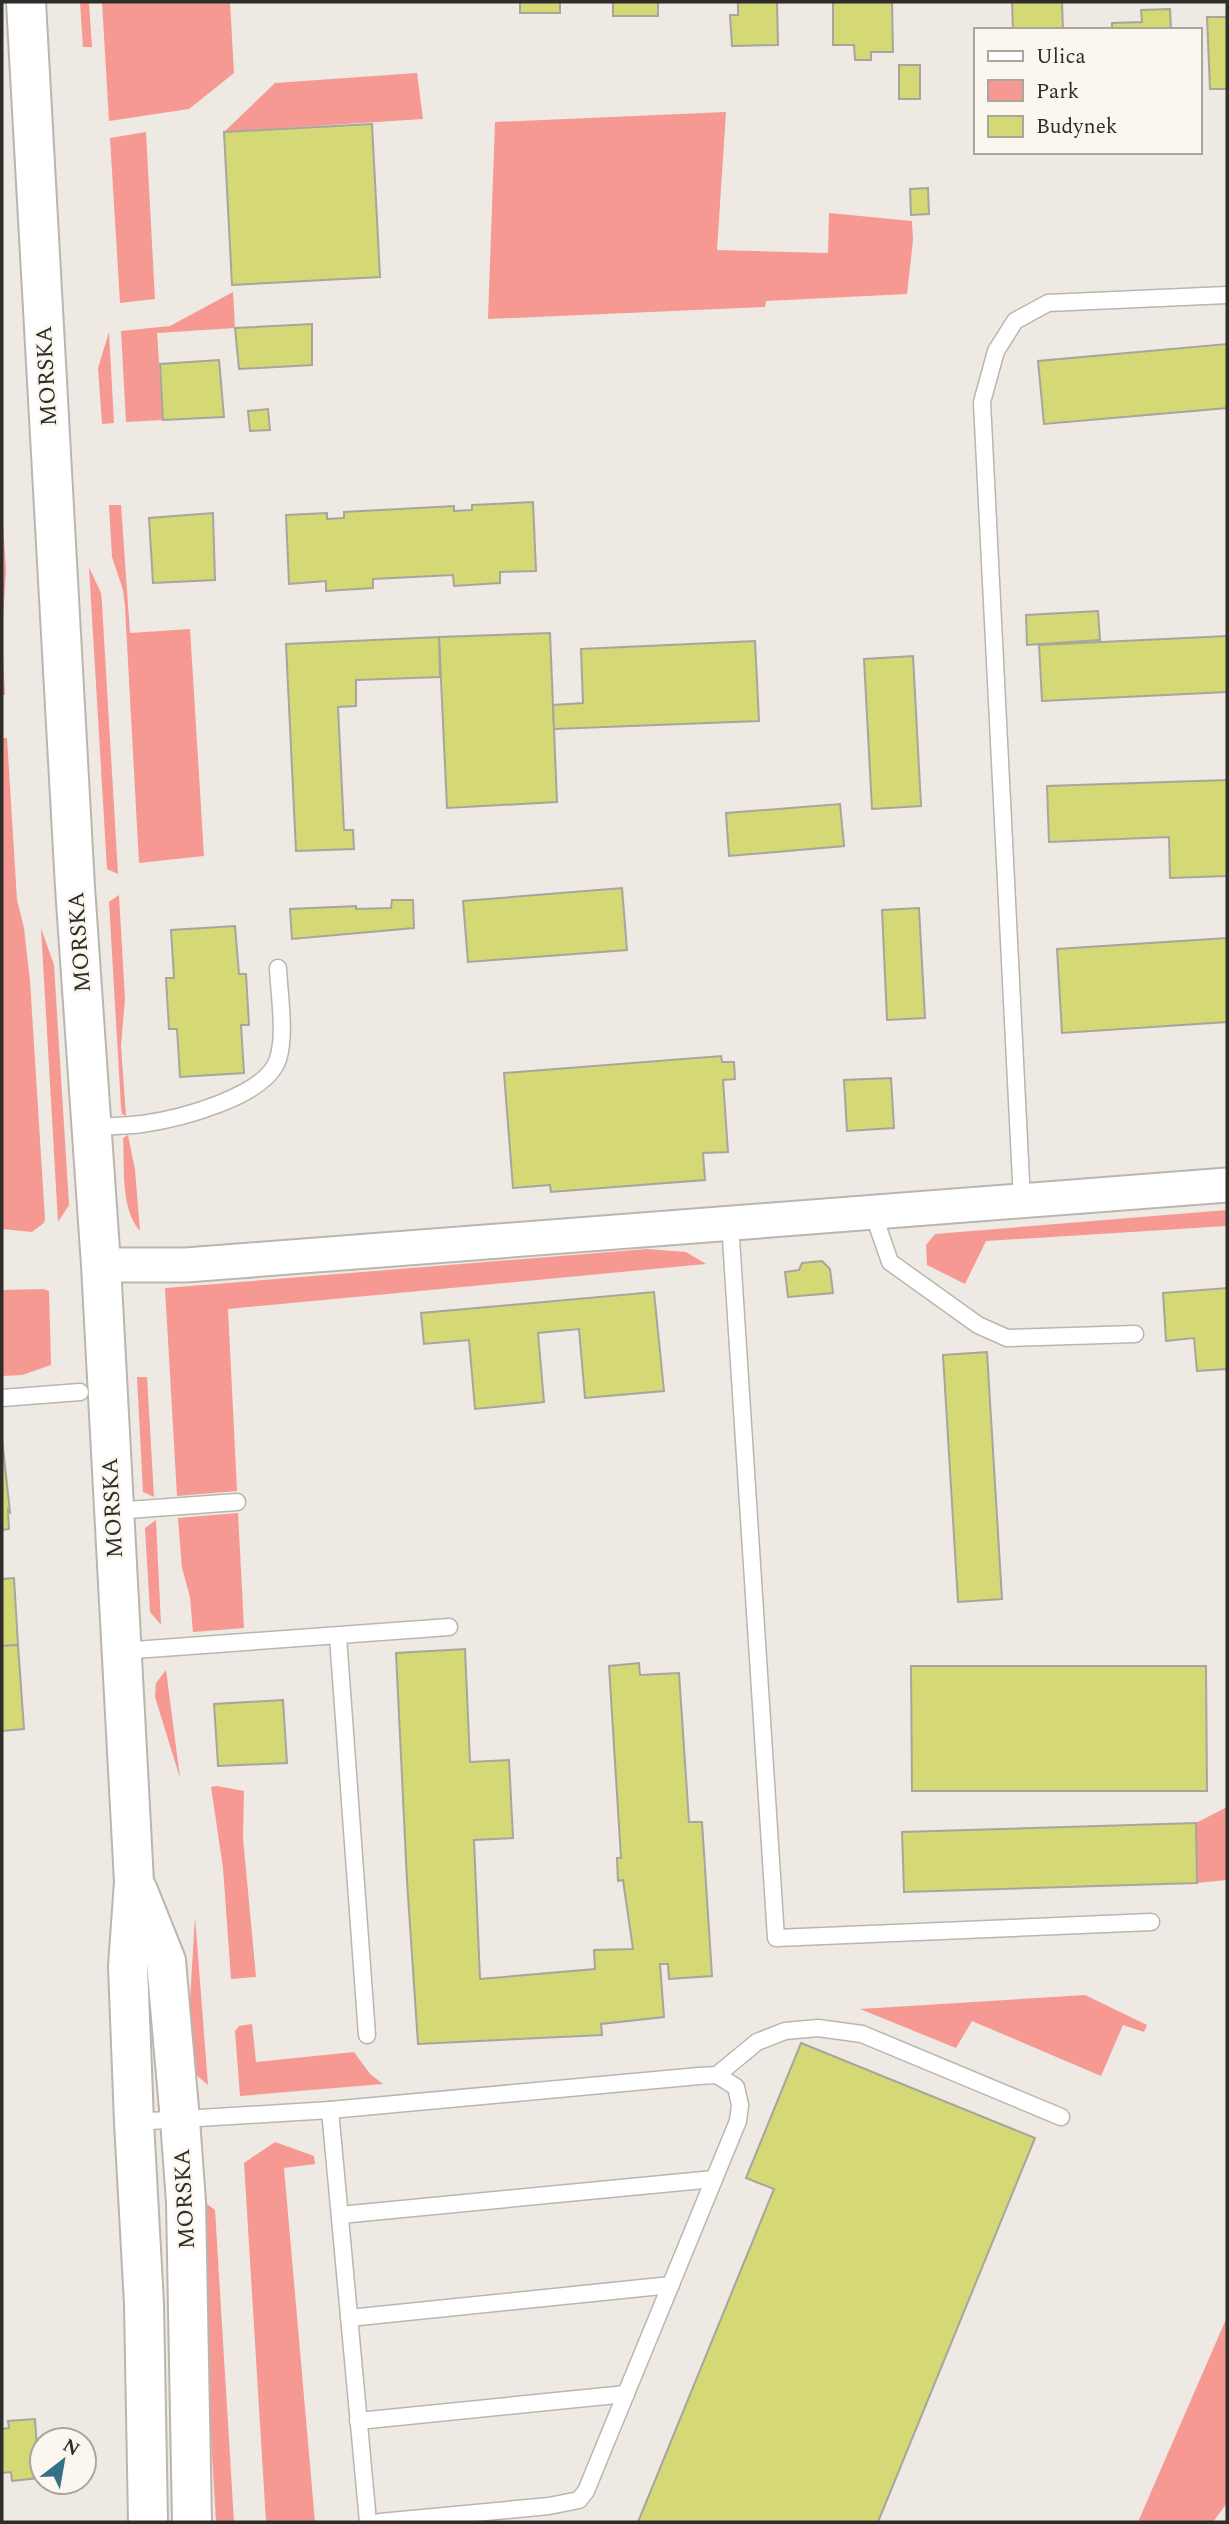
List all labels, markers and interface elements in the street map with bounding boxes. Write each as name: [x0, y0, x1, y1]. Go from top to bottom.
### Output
legend: [974, 28, 1201, 154]
text: Ulica: [1036, 41, 1087, 73]
text: Park: [1036, 76, 1080, 108]
text: Budynek: [1036, 111, 1118, 143]
street label: MORSKA: [27, 325, 67, 427]
street label: MORSKA: [59, 890, 101, 994]
street label: MORSKA: [93, 1457, 133, 1559]
street label: MORSKA: [165, 2148, 205, 2250]
north arrow: [28, 2426, 98, 2496]
text: N: [57, 2431, 85, 2464]

